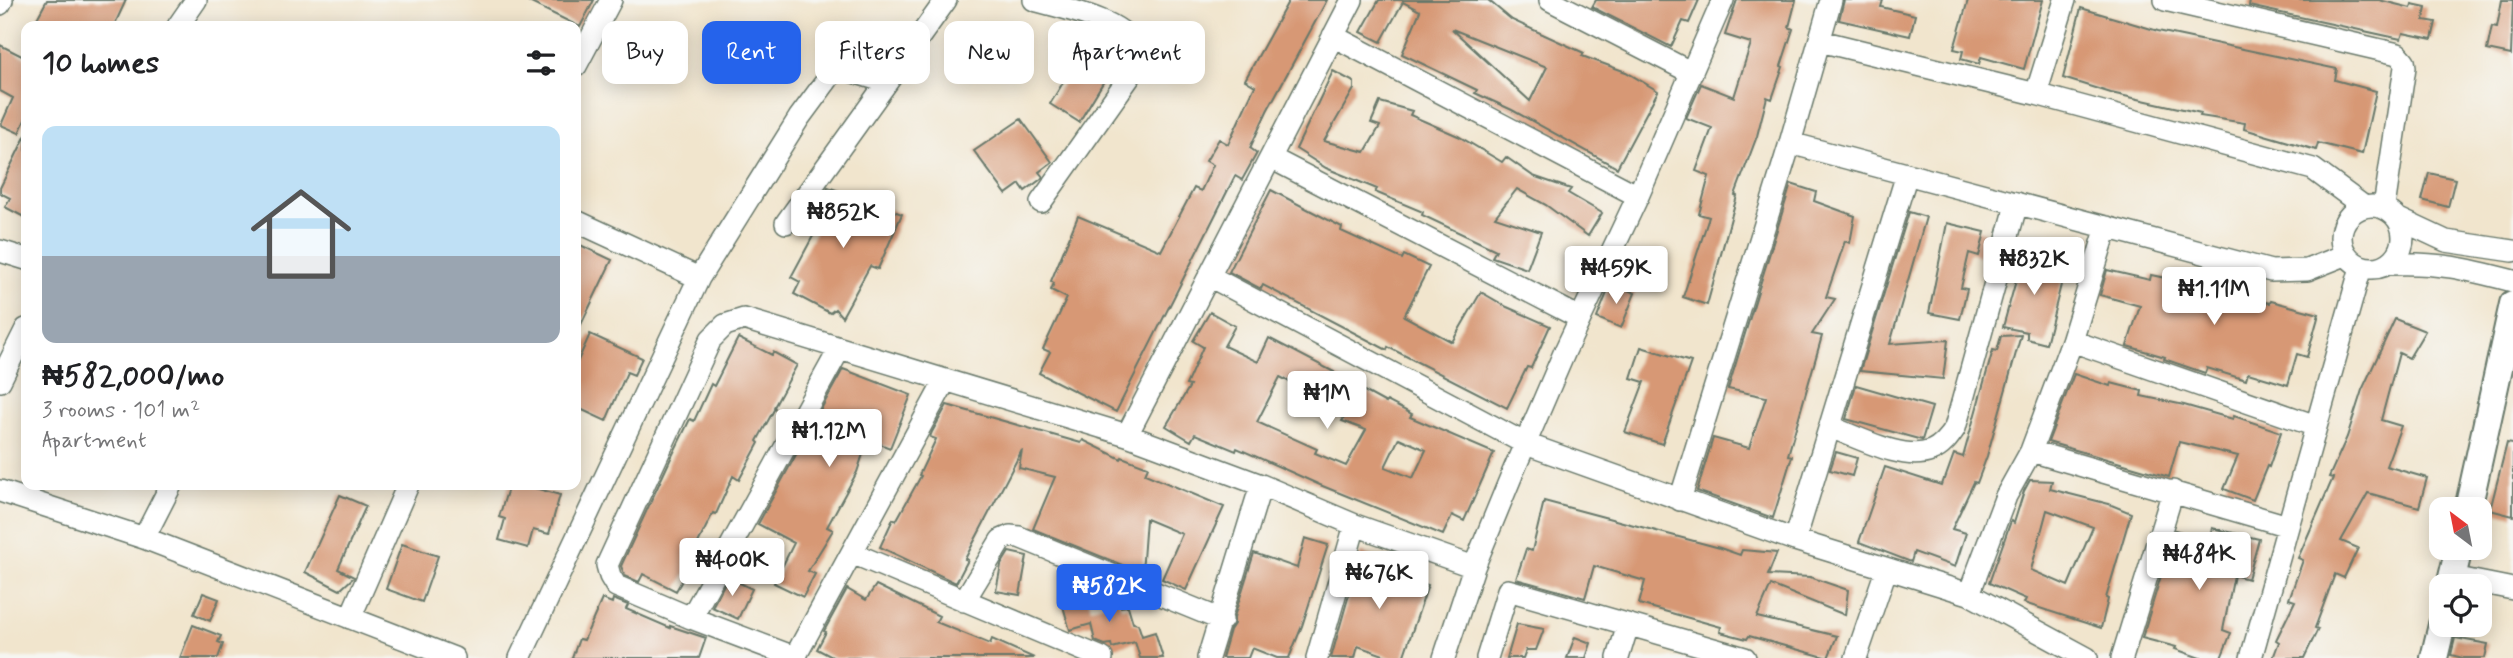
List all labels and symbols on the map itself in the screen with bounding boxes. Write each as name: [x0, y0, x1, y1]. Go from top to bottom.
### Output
pin: ₦852K: [794, 190, 892, 250]
pin: ₦832K: [1985, 238, 2083, 297]
pin: ₦459K: [1567, 246, 1665, 306]
pin: ₦1.11M: [2157, 268, 2271, 327]
pin: ₦1M: [1293, 372, 1361, 431]
pin: ₦1.12M: [772, 410, 886, 469]
north arrow: [2429, 497, 2492, 560]
pin: ₦484K: [2150, 532, 2248, 592]
pin: ₦400K: [683, 538, 781, 598]
pin: ₦676K: [1330, 552, 1428, 611]
pin: ₦582K: [1060, 564, 1158, 624]

